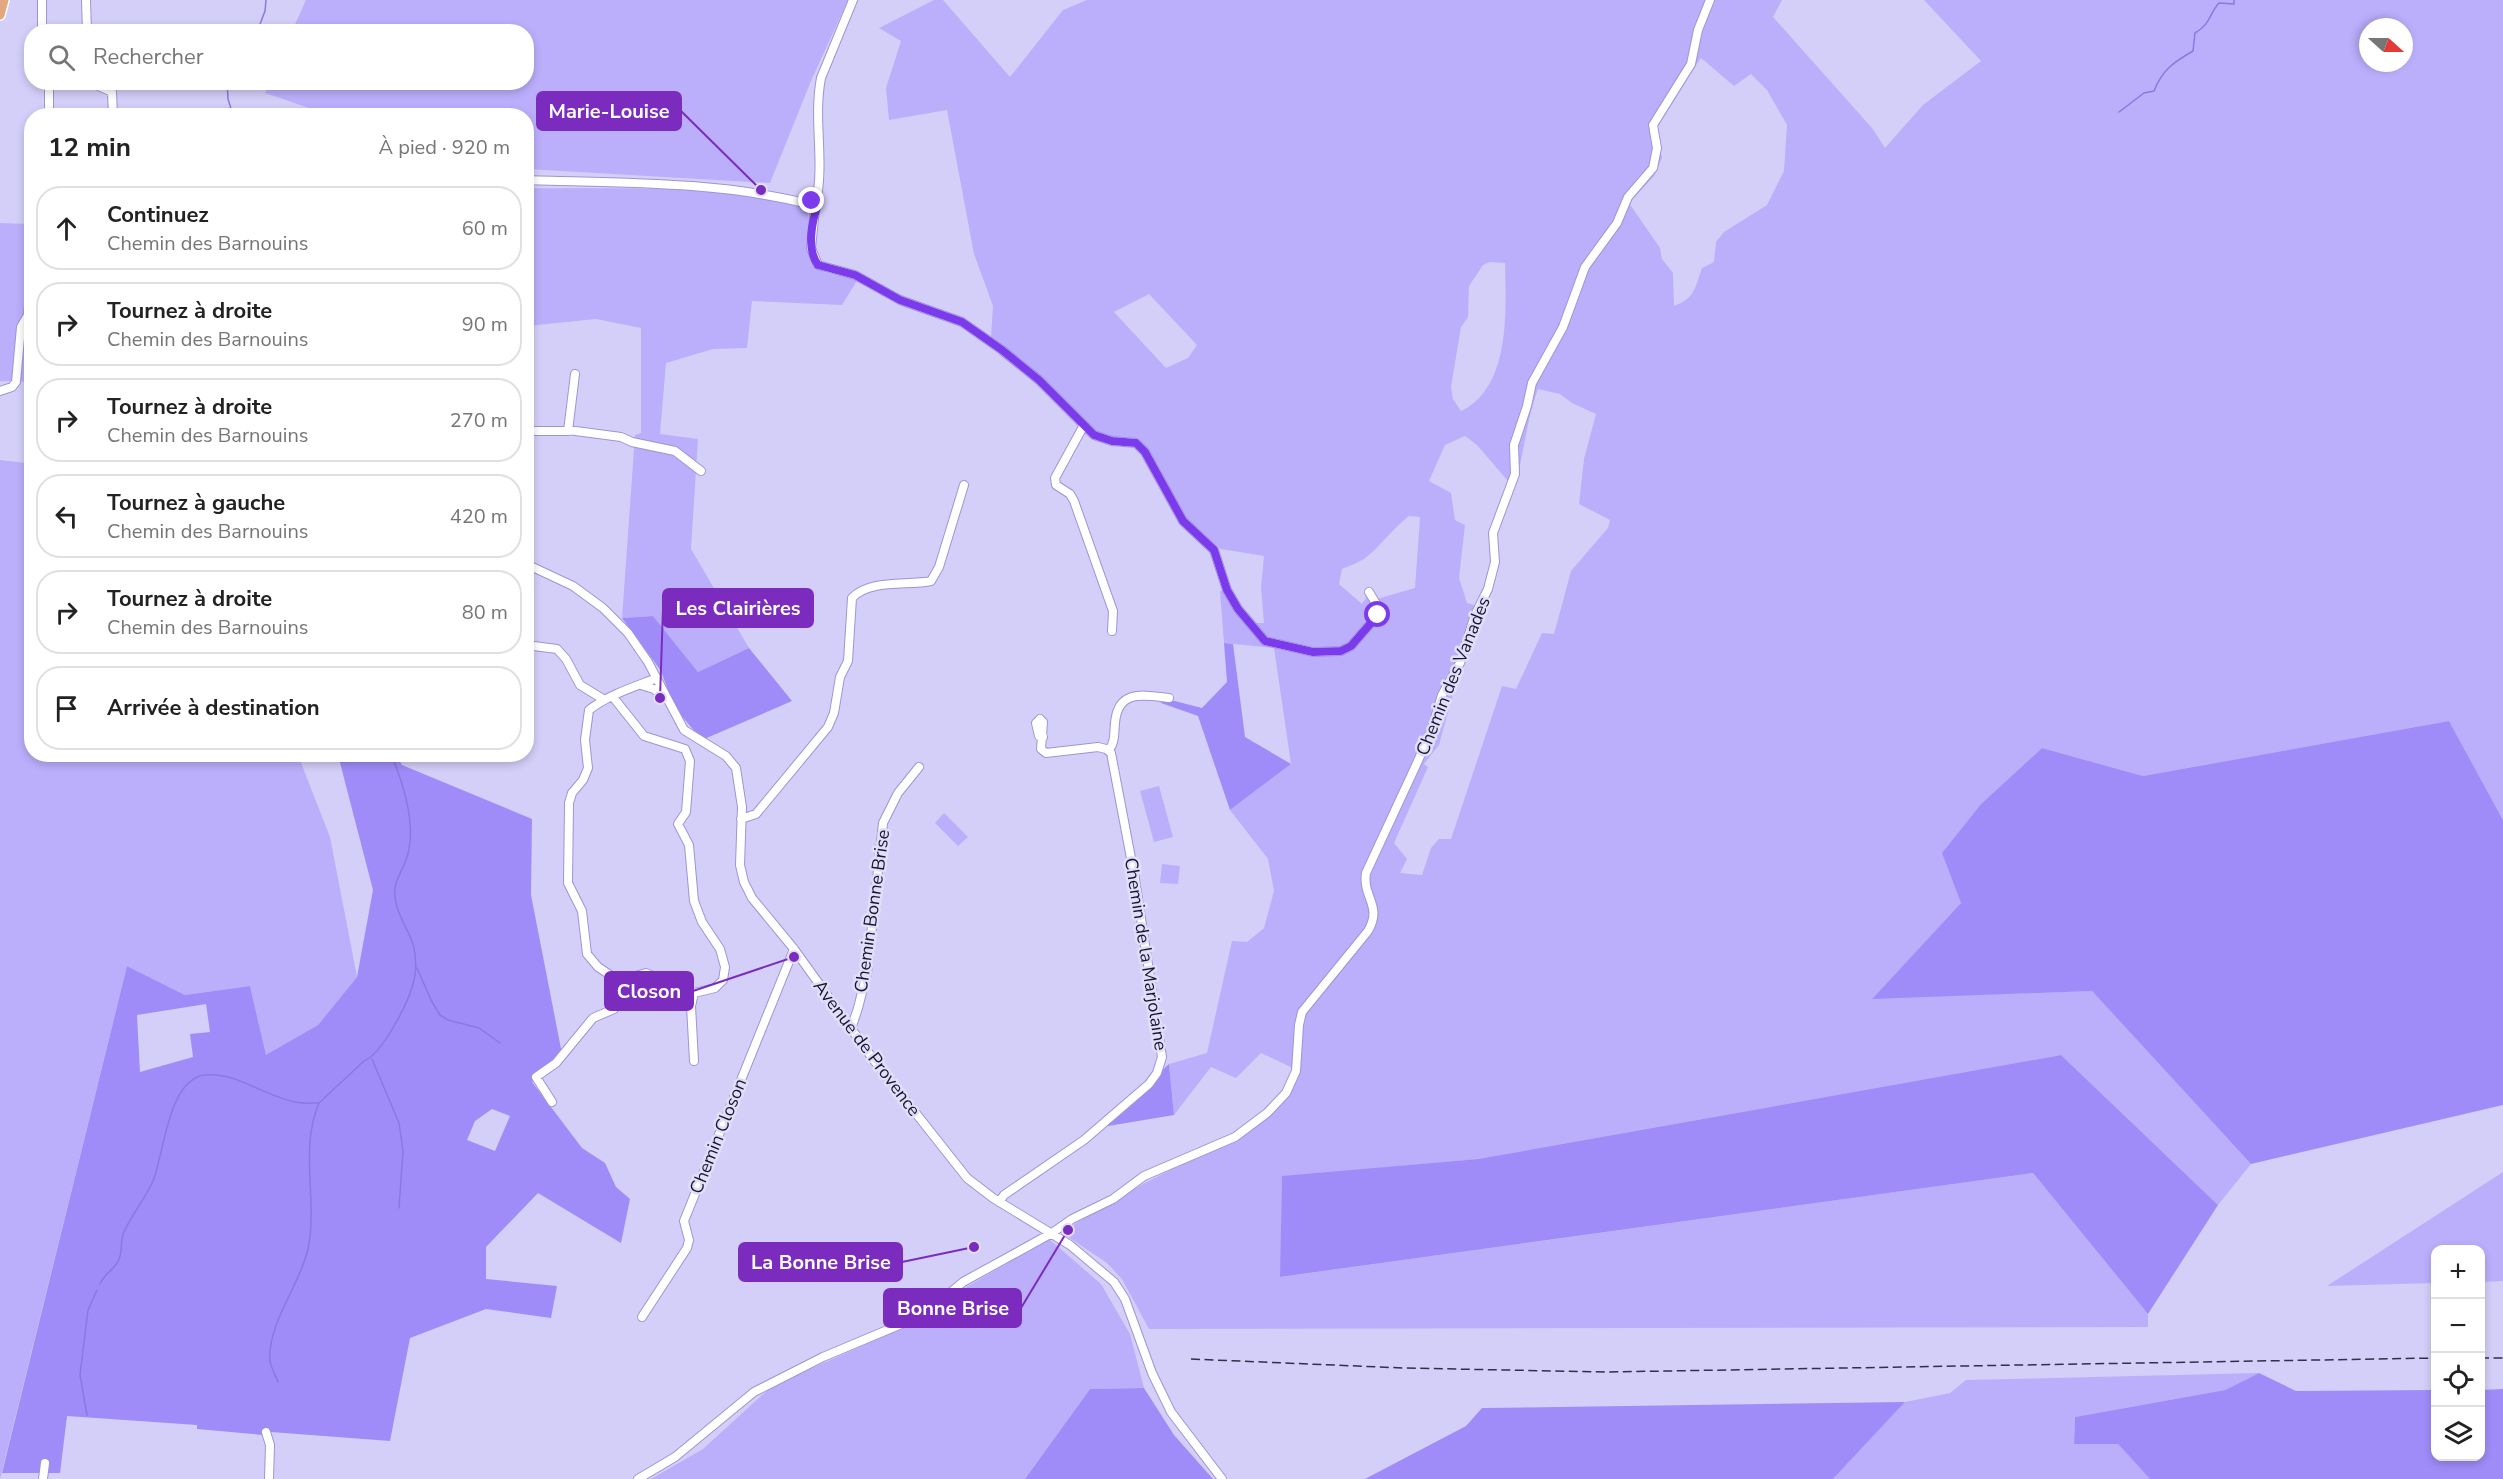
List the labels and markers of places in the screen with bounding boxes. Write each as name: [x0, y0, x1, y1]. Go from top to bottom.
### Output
callout: Marie-Louise: [537, 92, 681, 130]
callout: Les Clairières: [663, 589, 813, 627]
callout: Closon: [605, 972, 693, 1010]
callout: La Bonne Brise: [739, 1243, 902, 1281]
callout: Bonne Brise: [884, 1289, 1021, 1327]

